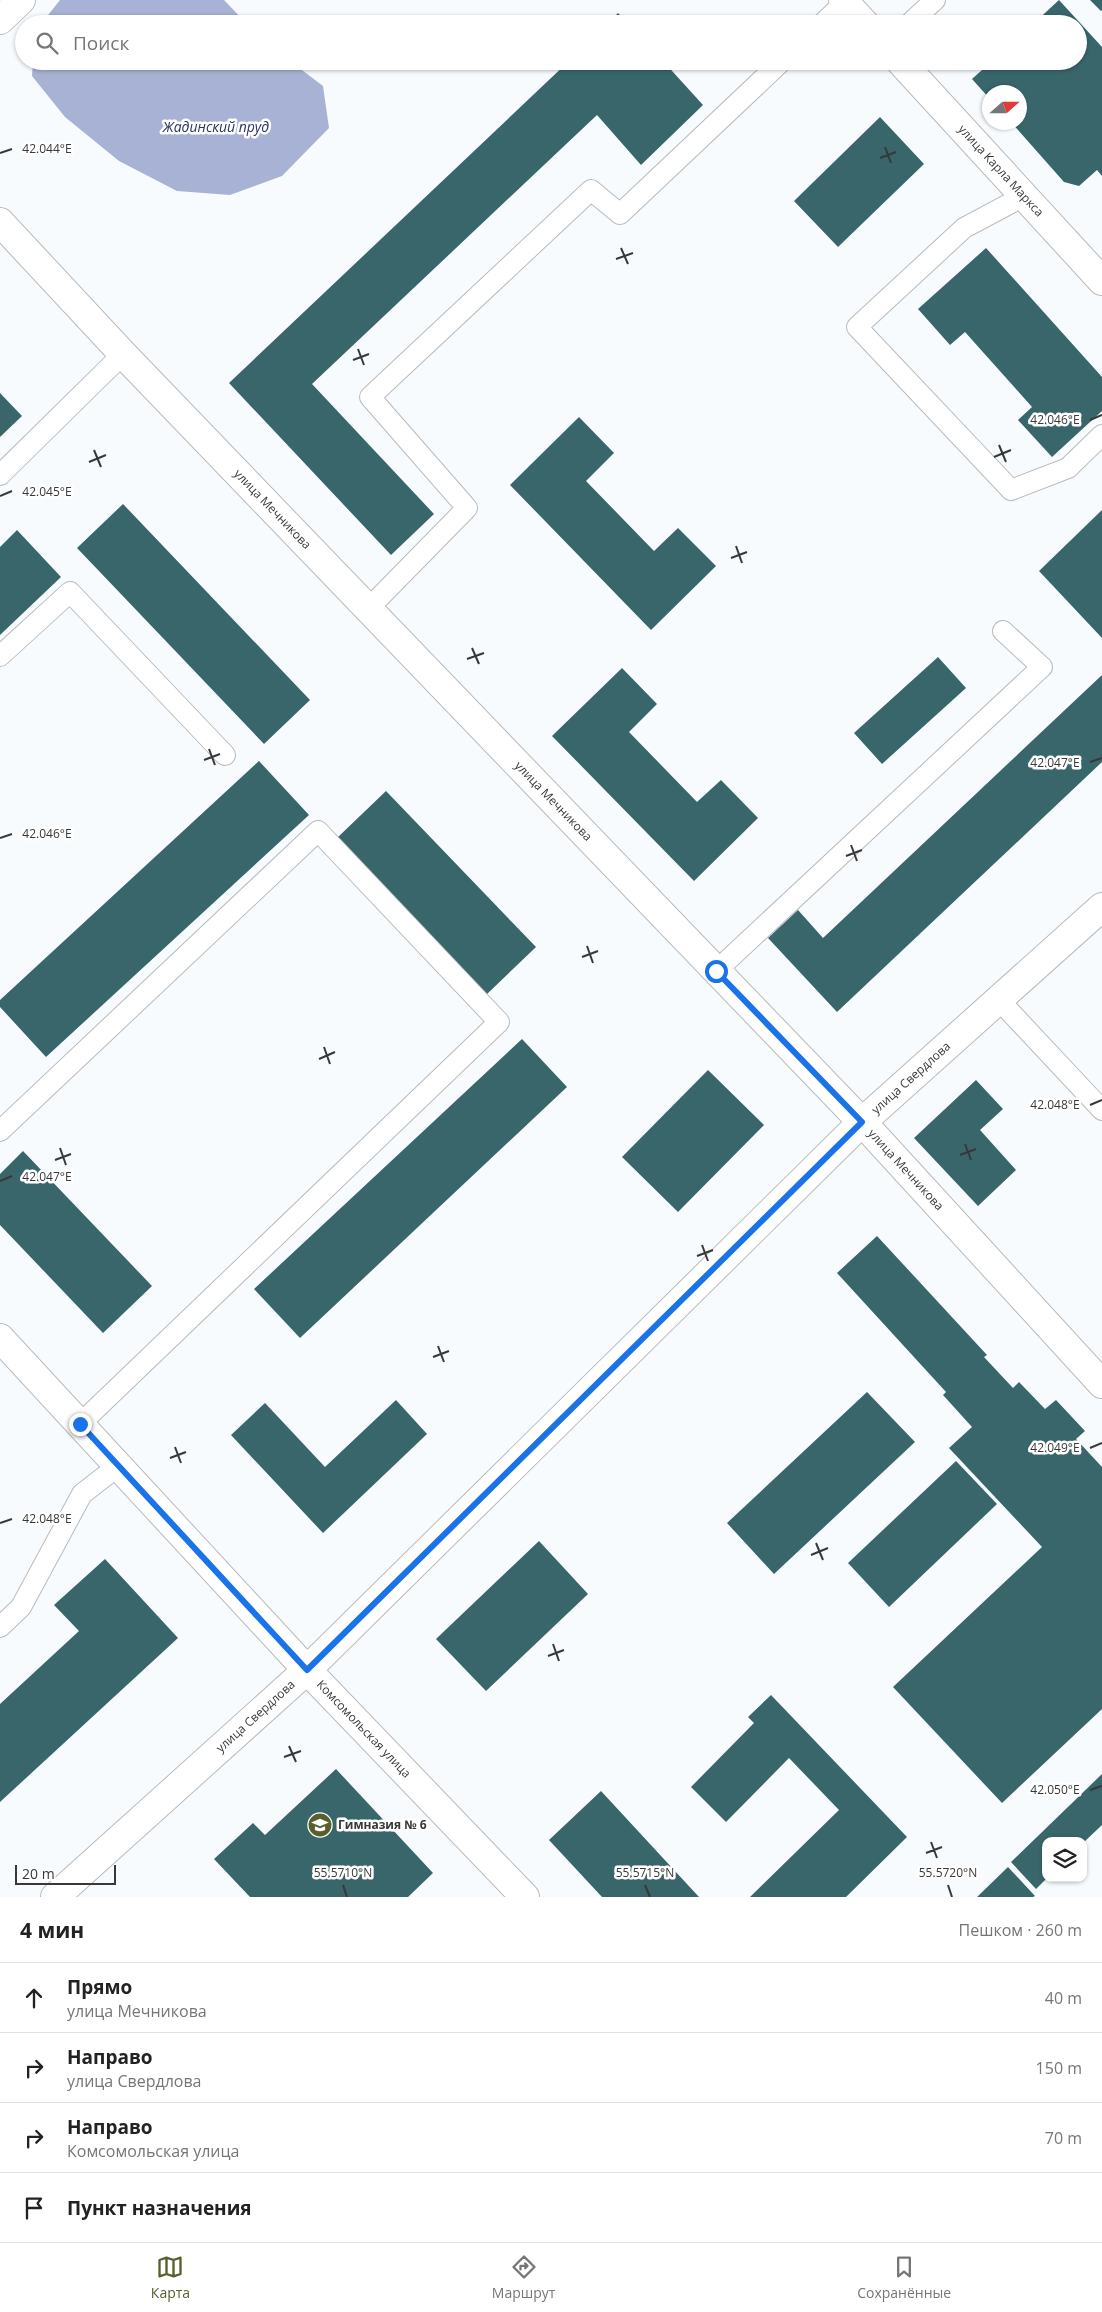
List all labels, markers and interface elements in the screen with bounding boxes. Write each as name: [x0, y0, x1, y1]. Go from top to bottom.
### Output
search box: [15, 15, 1087, 70]
icon: search: [33, 29, 61, 57]
text: Поиск: [73, 30, 129, 56]
north arrow: [982, 85, 1027, 130]
water label: Жадинский пруд: [162, 117, 269, 136]
street label: улица Карла Маркса: [955, 121, 1048, 220]
text: 42.044°E: [22, 140, 72, 157]
text: 42.046°E: [1030, 411, 1080, 428]
street label: улица Мечникова: [230, 465, 315, 553]
text: 42.045°E: [22, 483, 72, 500]
text: 42.047°E: [1030, 754, 1080, 771]
street label: улица Мечникова: [511, 757, 596, 845]
text: 42.046°E: [22, 825, 72, 842]
route start: [705, 960, 728, 983]
street label: улица Свердлова: [867, 1038, 954, 1118]
text: 42.048°E: [1030, 1096, 1080, 1113]
street label: улица Мечникова: [864, 1125, 948, 1214]
text: 42.047°E: [22, 1168, 72, 1185]
route end: [69, 1413, 92, 1436]
text: 42.049°E: [1030, 1439, 1080, 1456]
text: 42.048°E: [22, 1510, 72, 1527]
street label: улица Свердлова: [212, 1676, 298, 1756]
street label: Комсомольская улица: [313, 1676, 415, 1781]
text: 42.050°E: [1030, 1781, 1080, 1798]
school or university icon: Гимназия № 6: [307, 1812, 333, 1838]
place label: Гимназия № 6: [338, 1816, 427, 1833]
map controls: [1042, 1837, 1087, 1882]
button: layers: [1042, 1837, 1087, 1882]
scale bar: [15, 1862, 116, 1885]
text: 20 m: [22, 1864, 55, 1883]
text: 55.5710°N: [314, 1864, 372, 1881]
text: 55.5715°N: [616, 1864, 674, 1881]
text: 55.5720°N: [919, 1864, 977, 1881]
text: 4 мин: [20, 1916, 84, 1944]
text: Пешком · 260 m: [959, 1919, 1082, 1941]
text: Прямо: [67, 1974, 132, 2000]
icon: ahead: [20, 1984, 48, 2012]
text: 40 m: [1045, 1987, 1082, 2009]
text: улица Мечникова: [67, 2000, 207, 2022]
text: Направо: [67, 2044, 153, 2070]
icon: right: [20, 2054, 48, 2082]
text: 150 m: [1036, 2057, 1082, 2079]
text: улица Свердлова: [67, 2070, 202, 2092]
text: Направо: [67, 2114, 153, 2140]
icon: right: [20, 2124, 48, 2152]
text: 70 m: [1045, 2127, 1082, 2149]
text: Комсомольская улица: [67, 2140, 239, 2162]
icon: arrive: [20, 2194, 48, 2222]
text: Пункт назначения: [67, 2195, 252, 2221]
tab: Карта: [151, 2253, 190, 2302]
tab: Маршрут: [492, 2253, 555, 2302]
tab: Сохранённые: [857, 2253, 951, 2302]

